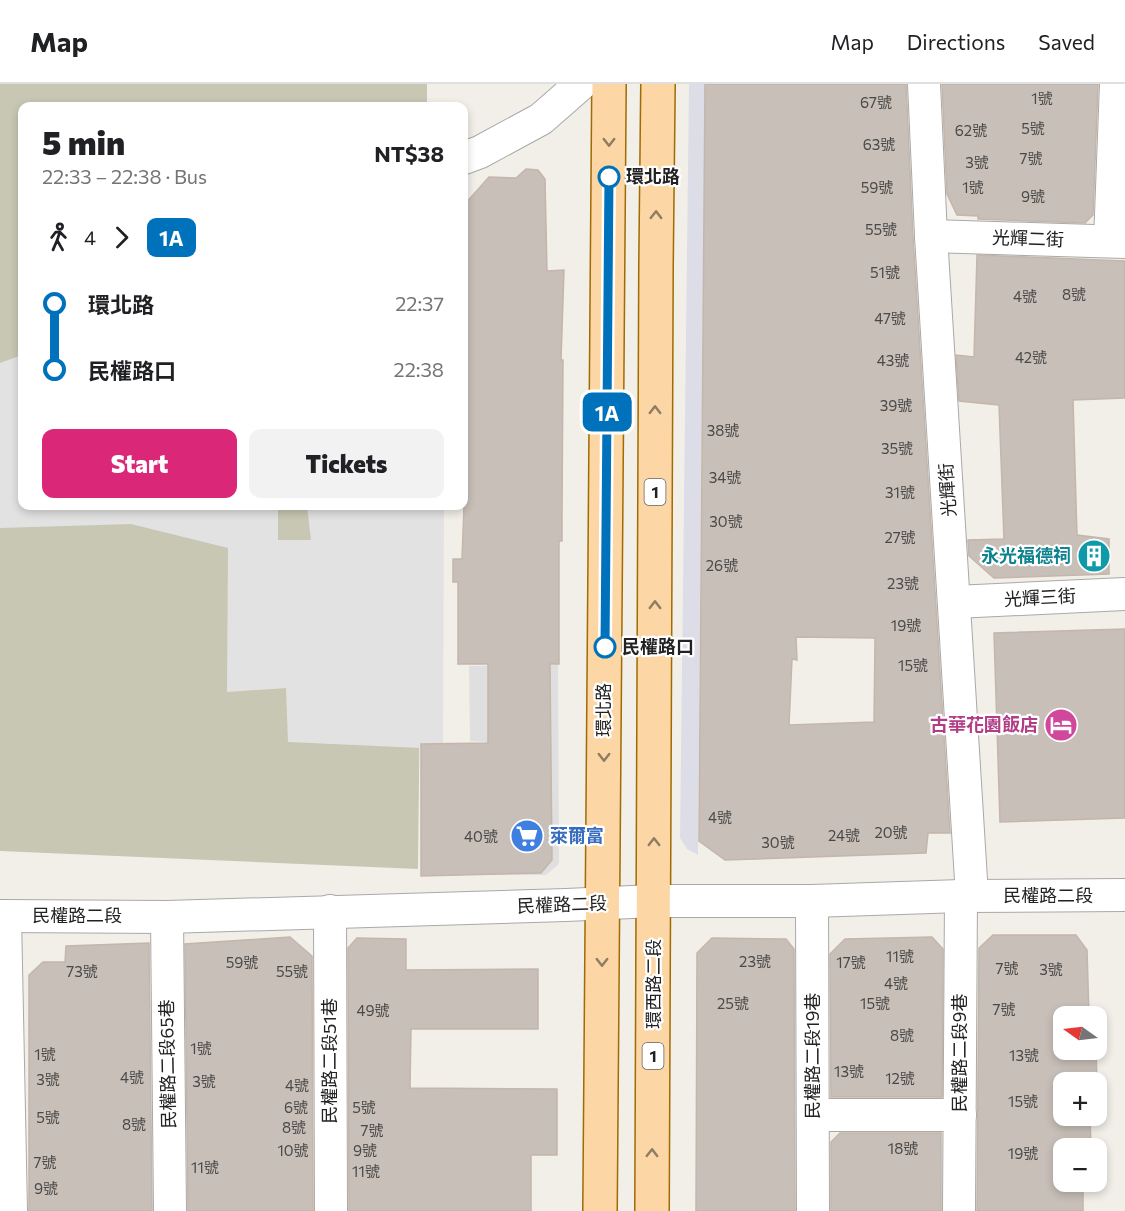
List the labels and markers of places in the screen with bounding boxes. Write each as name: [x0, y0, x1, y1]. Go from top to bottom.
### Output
place label: 環北路: [626, 165, 680, 187]
marker: 環北路: [598, 166, 620, 188]
building icon: 永光福德祠: [1076, 538, 1112, 574]
place label: 永光福德祠: [981, 544, 1071, 566]
place label: 民權路口: [622, 635, 694, 657]
marker: 民權路口: [594, 636, 616, 658]
hotel icon: 古華花園飯店: [1043, 707, 1079, 743]
place label: 古華花園飯店: [930, 713, 1038, 735]
supermarket icon: 萊爾富: [509, 818, 545, 854]
place label: 萊爾富: [550, 824, 604, 846]

